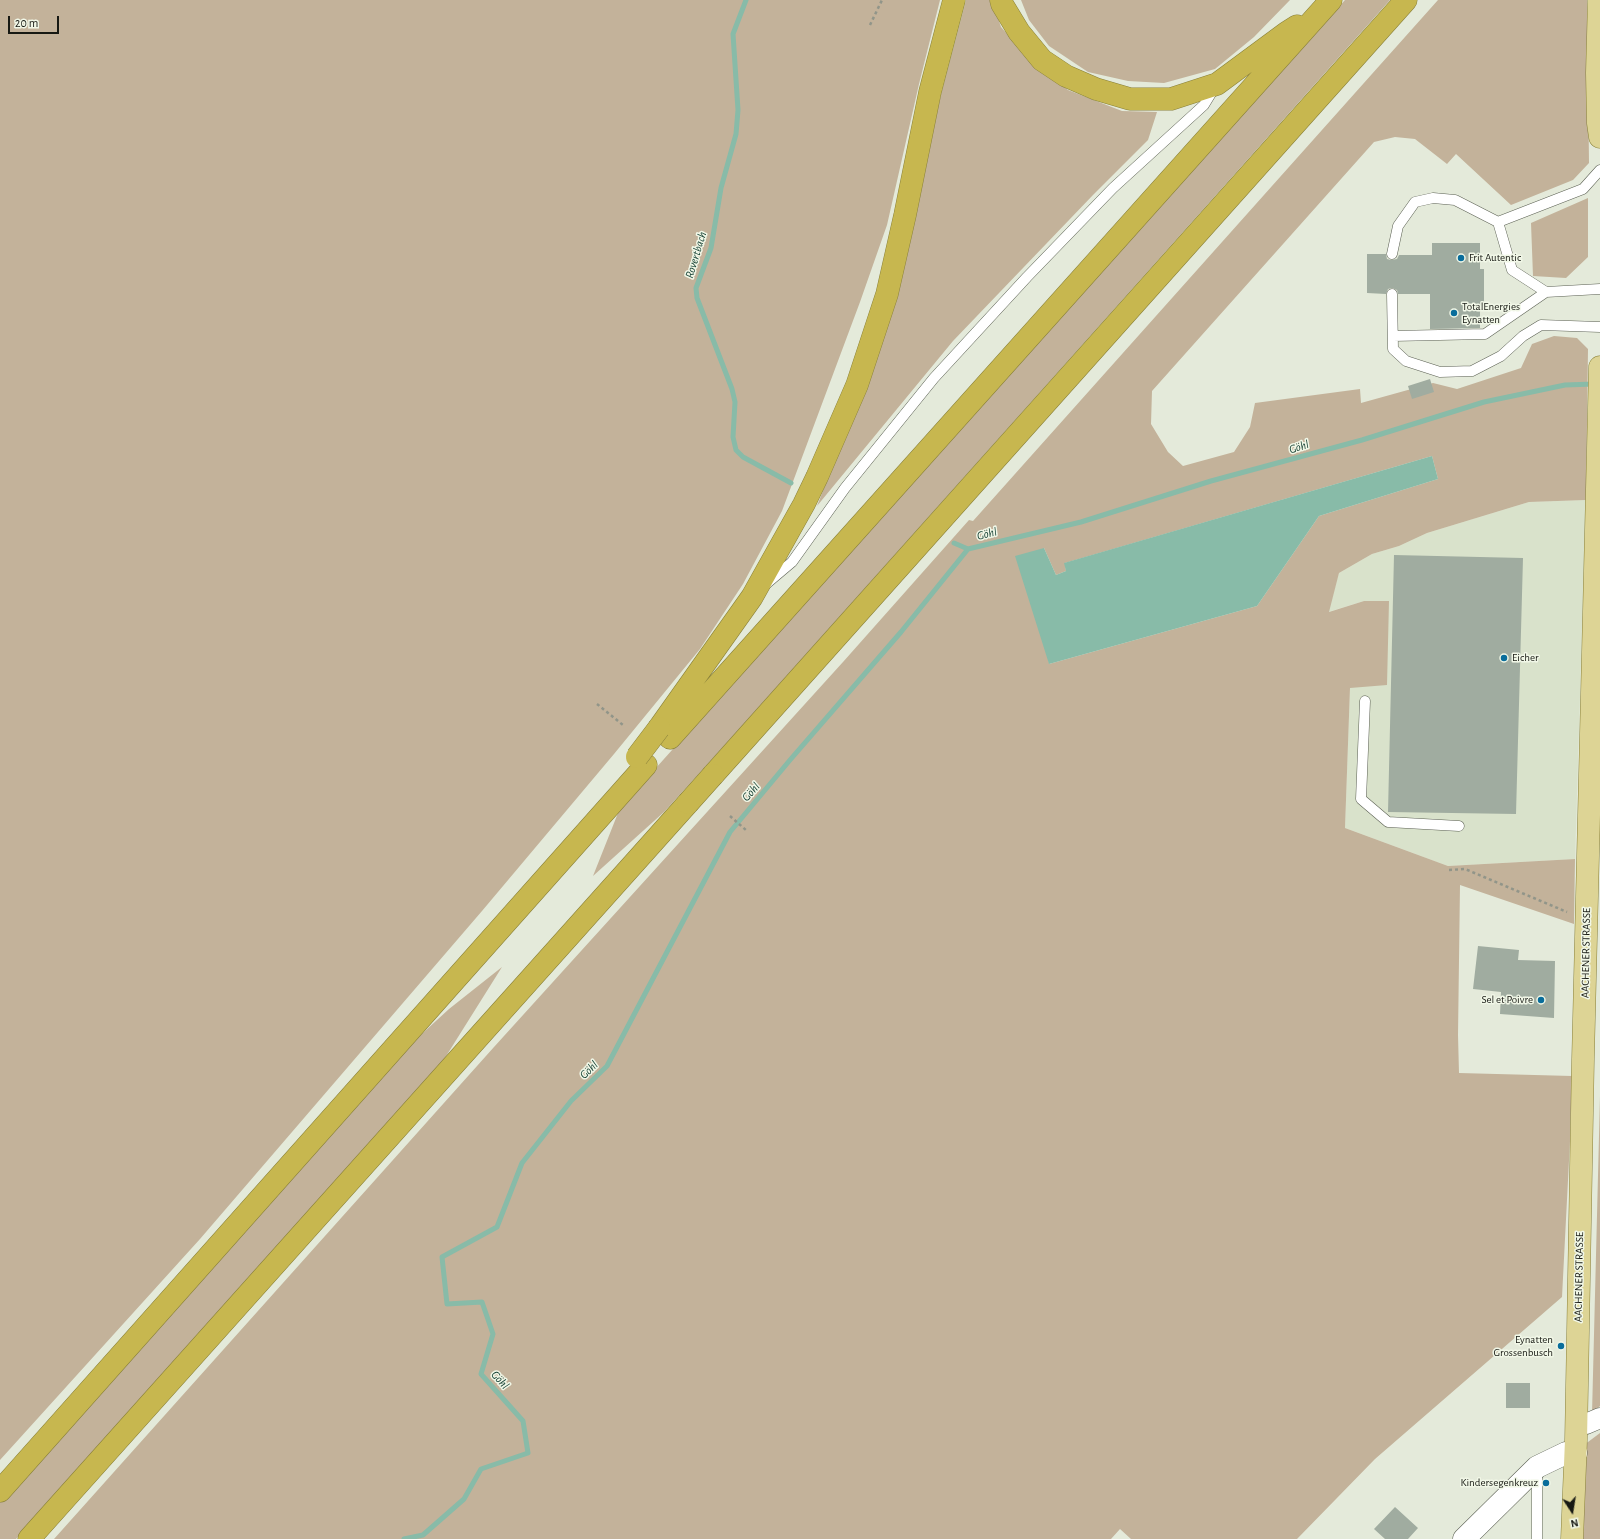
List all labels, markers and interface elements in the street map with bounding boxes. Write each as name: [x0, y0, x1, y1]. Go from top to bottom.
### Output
scale bar: [10, 8, 61, 34]
text: 20 m: [15, 17, 38, 29]
water label: Rovertbach: [682, 230, 710, 280]
place label: Frit Autentic: [1469, 251, 1521, 265]
marker: Frit Autentic: [1456, 253, 1466, 263]
place label: TotalEnergies Eynatten: [1462, 300, 1520, 326]
marker: TotalEnergies Eynatten: [1449, 308, 1459, 318]
water label: Göhl: [1287, 437, 1311, 457]
water label: Göhl: [975, 525, 999, 543]
place label: Eicher: [1512, 651, 1539, 665]
marker: Eicher: [1499, 653, 1509, 663]
water label: Göhl: [739, 780, 763, 804]
street label: AACHENER STRASSE: [1579, 908, 1593, 998]
place label: Sel et Poivre: [1481, 993, 1533, 1007]
marker: Sel et Poivre: [1536, 995, 1546, 1005]
water label: Göhl: [577, 1058, 601, 1082]
street label: AACHENER STRASSE: [1572, 1232, 1586, 1322]
place label: Eynatten Grossenbusch: [1494, 1333, 1553, 1359]
marker: Eynatten Grossenbusch: [1556, 1341, 1566, 1351]
water label: Göhl: [488, 1368, 512, 1392]
place label: Kindersegenkreuz: [1460, 1476, 1538, 1490]
marker: Kindersegenkreuz: [1541, 1478, 1551, 1488]
north arrow: [1552, 1491, 1592, 1531]
text: N: [1570, 1517, 1579, 1529]

